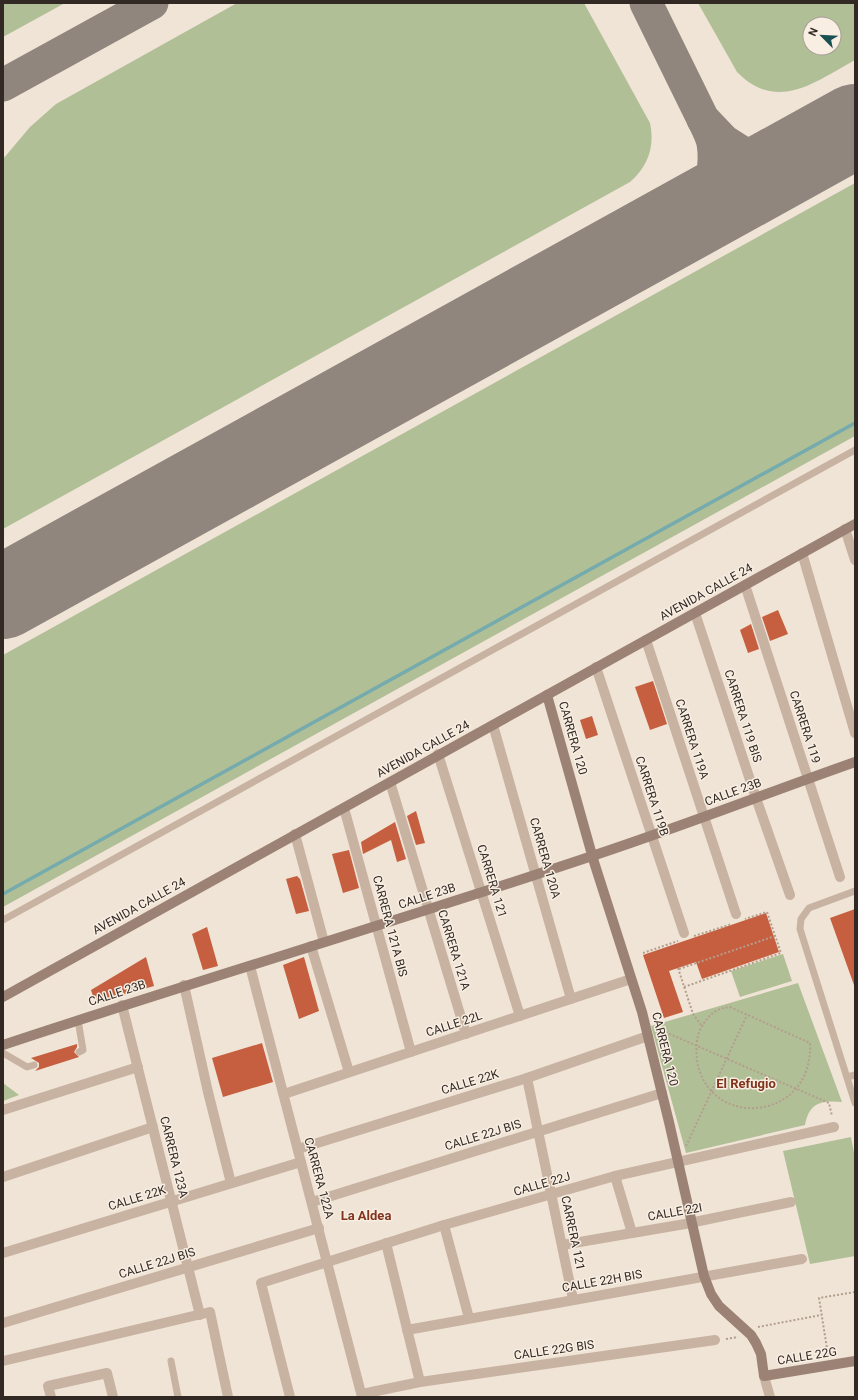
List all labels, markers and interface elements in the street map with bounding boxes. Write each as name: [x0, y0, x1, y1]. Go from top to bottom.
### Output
north arrow: [802, 16, 842, 56]
text: N: [806, 26, 821, 38]
street label: AVENIDA CALLE 24: [657, 561, 755, 623]
street label: CARRERA 119 BIS: [721, 668, 765, 764]
street label: CARRERA 119: [787, 689, 823, 765]
street label: CARRERA 119A: [672, 697, 712, 781]
street label: CARRERA 120: [556, 700, 590, 777]
street label: AVENIDA CALLE 24: [374, 718, 472, 780]
street label: CARRERA 119B: [632, 754, 672, 838]
street label: CALLE 23B: [703, 775, 763, 809]
street label: CARRERA 120A: [527, 816, 563, 900]
street label: CARRERA 121: [474, 843, 510, 919]
street label: CARRERA 121A BIS: [370, 874, 410, 978]
street label: AVENIDA CALLE 24: [90, 875, 188, 937]
street label: CALLE 23B: [397, 880, 457, 912]
street label: CARRERA 121A: [435, 908, 473, 992]
street label: CALLE 23B: [87, 977, 147, 1009]
street label: CALLE 22L: [424, 1008, 484, 1040]
street label: CARRERA 120: [649, 1011, 681, 1088]
street label: CALLE 22K: [440, 1066, 501, 1097]
district label: El Refugio: [716, 1076, 776, 1091]
street label: CARRERA 123A: [157, 1115, 191, 1199]
street label: CALLE 22J BIS: [443, 1117, 523, 1153]
street label: CARRERA 122A: [301, 1136, 337, 1220]
street label: CALLE 22J: [512, 1169, 572, 1199]
street label: CALLE 22K: [107, 1182, 168, 1213]
street label: CARRERA 121: [558, 1195, 588, 1271]
street label: CALLE 22I: [647, 1200, 703, 1224]
district label: La Aldea: [341, 1208, 391, 1223]
street label: CALLE 22J BIS: [117, 1245, 197, 1281]
street label: CALLE 22H BIS: [561, 1267, 643, 1295]
street label: CALLE 22G BIS: [513, 1337, 595, 1363]
street label: CALLE 22G: [776, 1344, 838, 1368]

